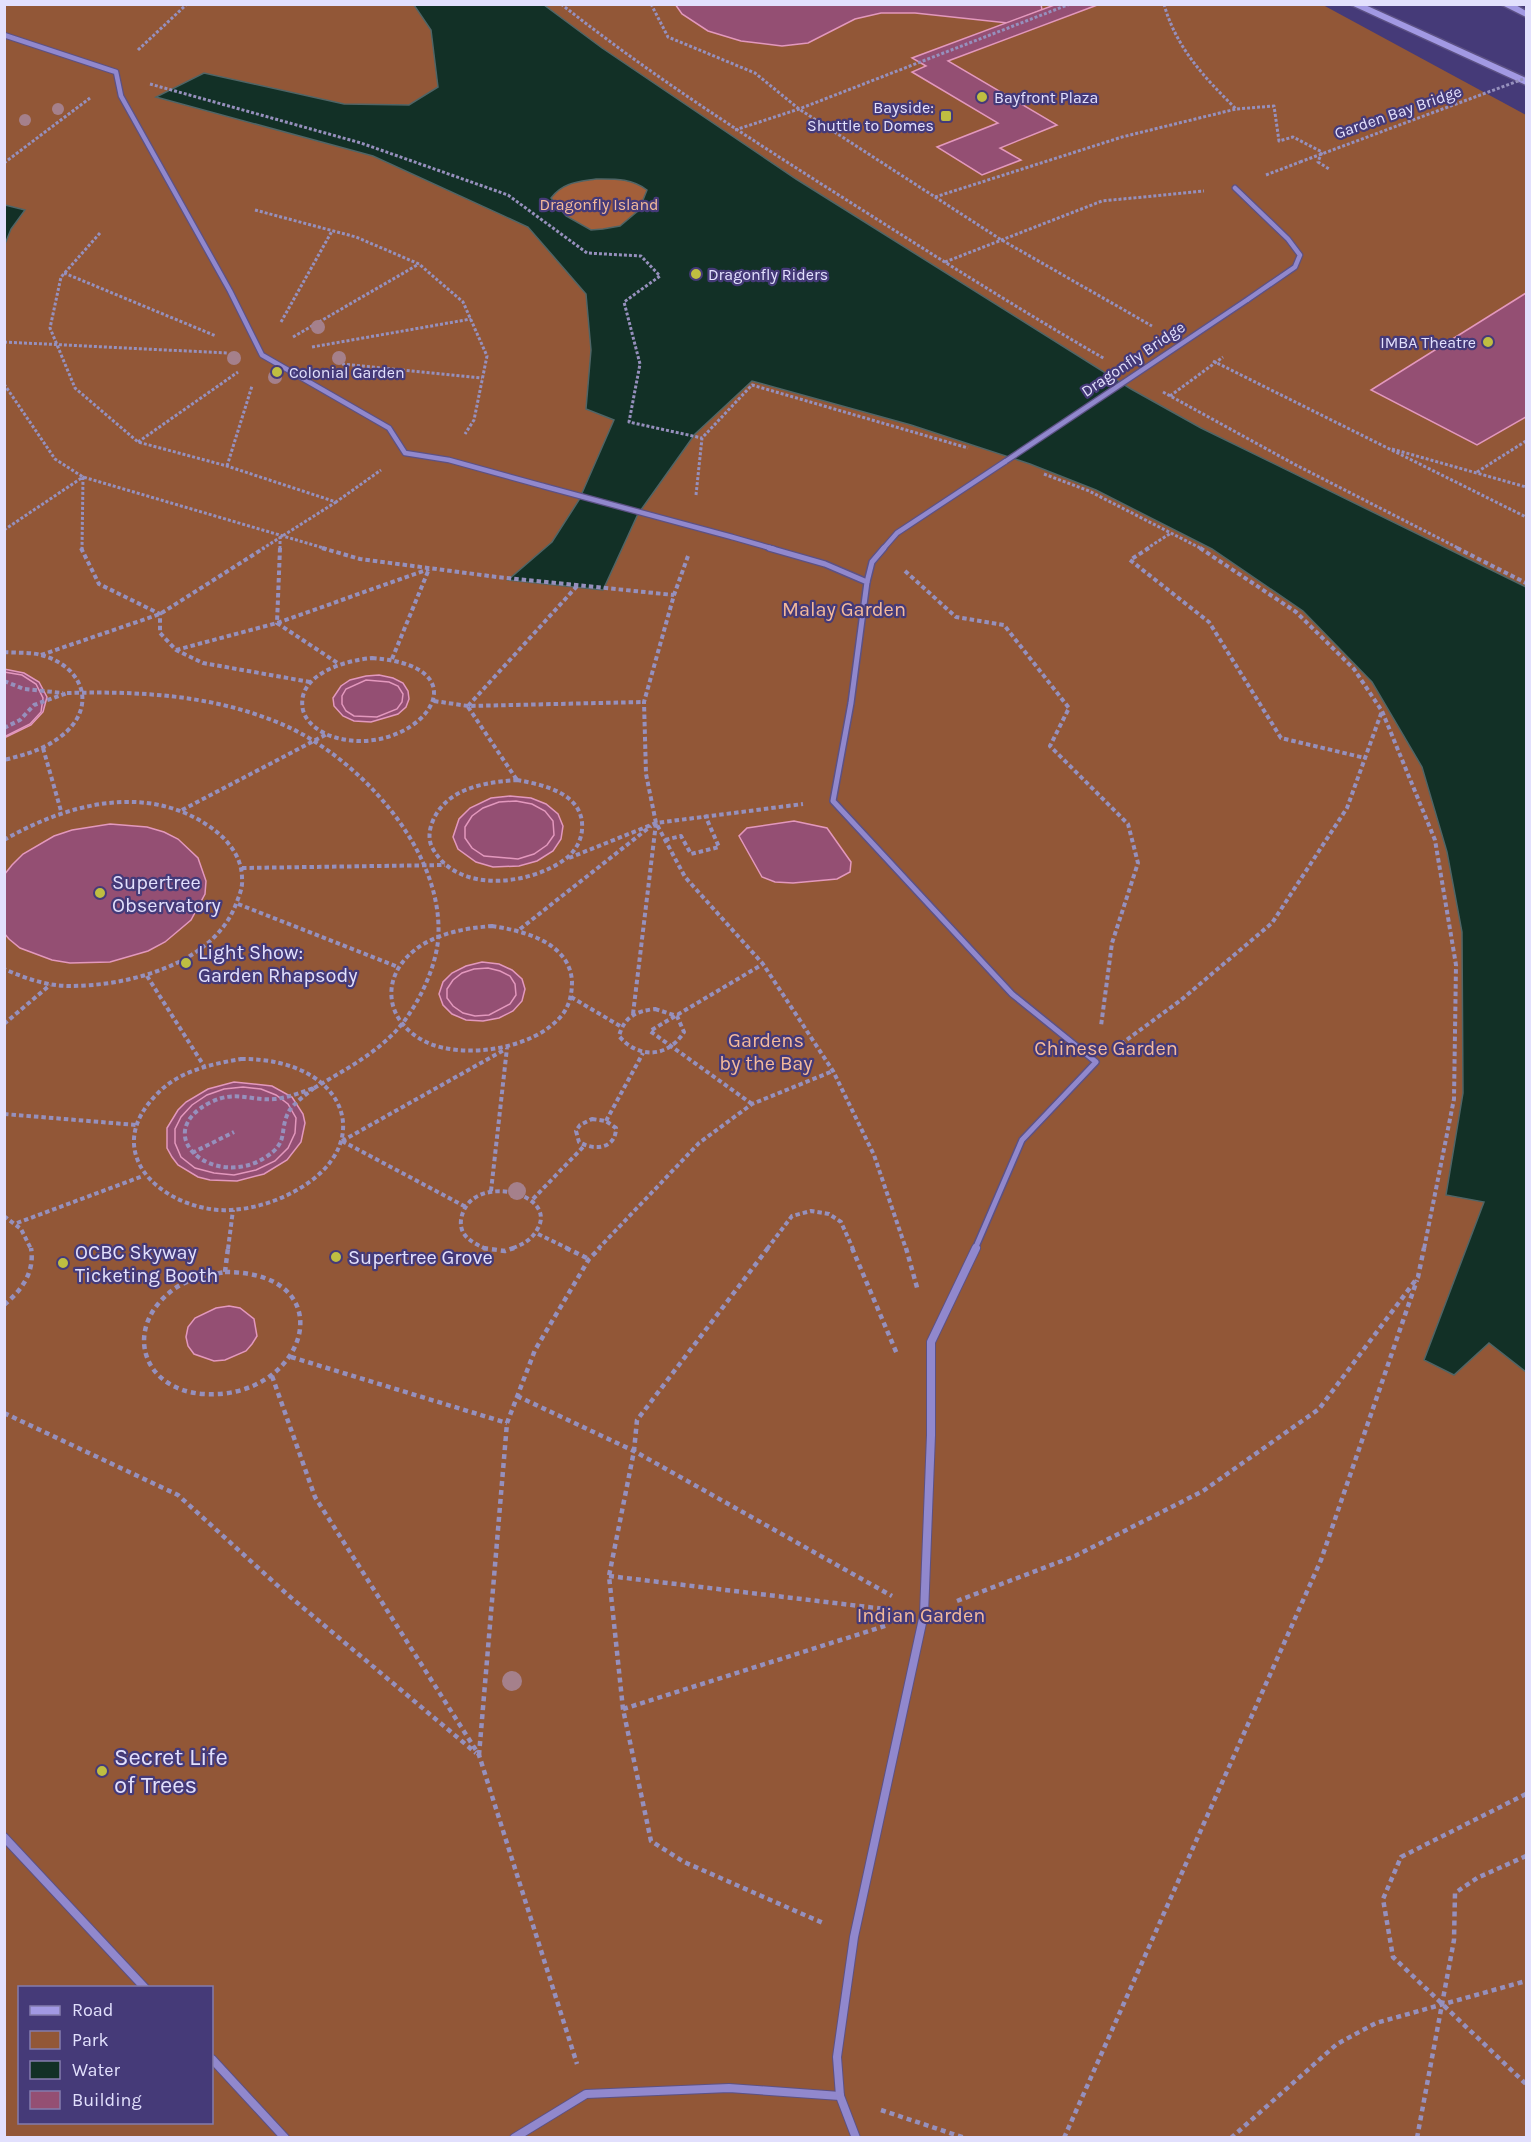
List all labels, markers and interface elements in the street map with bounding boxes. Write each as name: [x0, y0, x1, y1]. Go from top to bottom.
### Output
street label: Garden Bay Bridge: [1332, 81, 1464, 143]
place label: Bayfront Plaza: [994, 88, 1098, 107]
marker: Bayfront Plaza: [975, 90, 989, 104]
place label: Bayside: Shuttle to Domes: [807, 98, 934, 135]
marker: Bayside: Shuttle to Domes: [939, 109, 953, 123]
park label: Dragonfly Island: [539, 195, 659, 214]
place label: Dragonfly Riders: [708, 265, 828, 284]
marker: Dragonfly Riders: [689, 267, 703, 281]
street label: Dragonfly Bridge: [1078, 317, 1188, 401]
place label: IMBA Theatre: [1380, 333, 1476, 352]
marker: IMBA Theatre: [1481, 335, 1495, 349]
place label: Colonial Garden: [289, 363, 405, 382]
marker: Colonial Garden: [270, 365, 284, 379]
park label: Malay Garden: [782, 598, 906, 621]
place label: Supertree Observatory: [112, 871, 221, 917]
marker: Supertree Observatory: [93, 886, 107, 900]
place label: Light Show: Garden Rhapsody: [198, 941, 358, 987]
marker: Light Show: Garden Rhapsody: [179, 956, 193, 970]
park label: Gardens by the Bay: [719, 1029, 813, 1075]
park label: Chinese Garden: [1034, 1037, 1178, 1060]
place label: OCBC Skyway Ticketing Booth: [75, 1241, 218, 1287]
place label: Supertree Grove: [348, 1246, 493, 1269]
marker: Supertree Grove: [329, 1250, 343, 1264]
marker: OCBC Skyway Ticketing Booth: [56, 1256, 70, 1270]
park label: Indian Garden: [857, 1604, 985, 1627]
place label: Secret Life of Trees: [114, 1743, 228, 1799]
marker: Secret Life of Trees: [95, 1764, 109, 1778]
legend: [18, 1986, 213, 2124]
text: Road: [72, 1999, 113, 2021]
text: Park: [72, 2029, 109, 2051]
text: Water: [72, 2059, 120, 2081]
text: Building: [72, 2089, 142, 2111]

